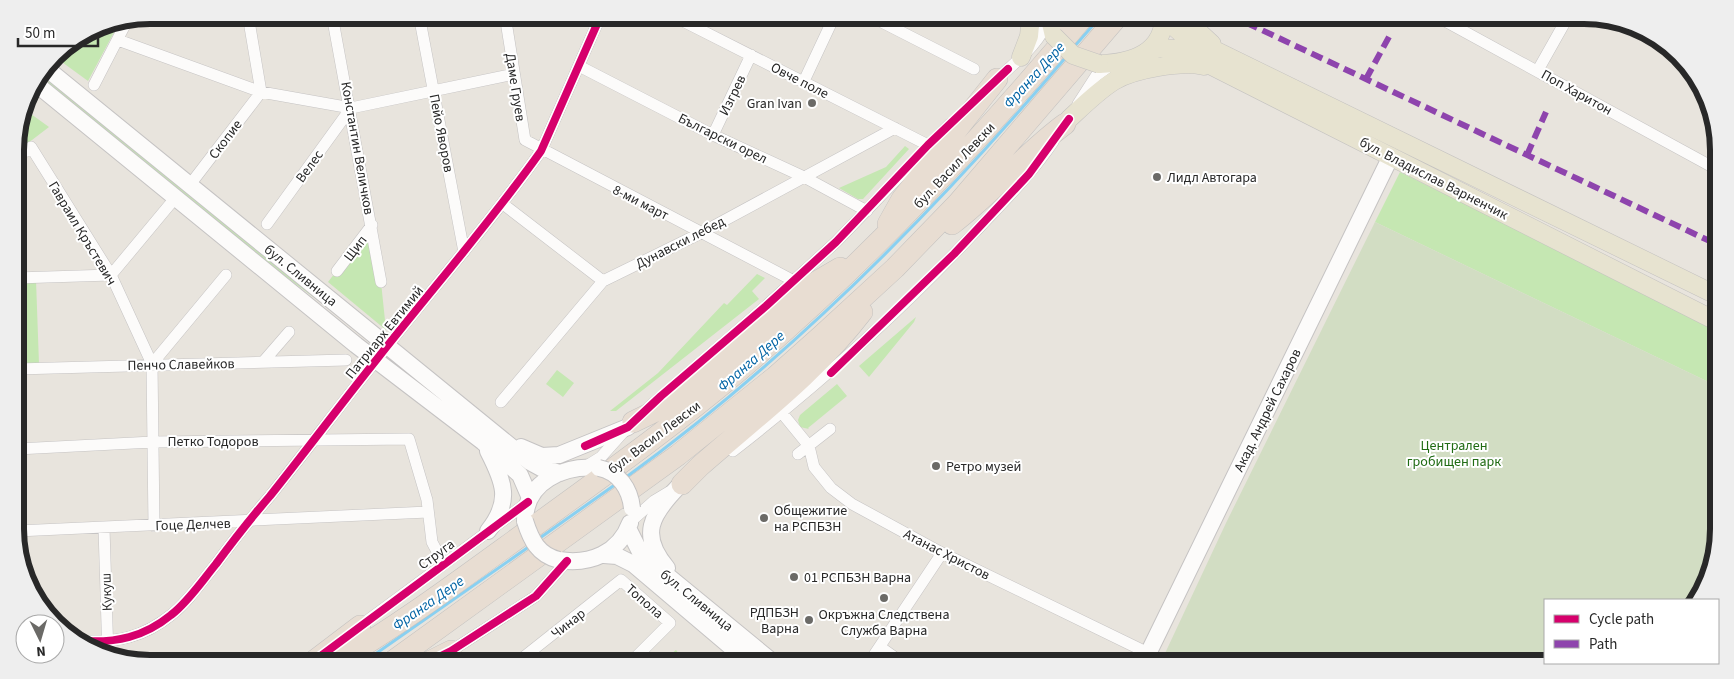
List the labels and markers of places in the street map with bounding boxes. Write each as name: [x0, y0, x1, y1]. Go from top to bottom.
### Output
place label: Gran Ivan: [747, 94, 802, 114]
marker: Gran Ivan: [806, 97, 818, 109]
place label: Лидл Автогара: [1167, 168, 1257, 188]
marker: Лидл Автогара: [1151, 171, 1163, 183]
place label: Ретро музей: [946, 457, 1021, 477]
marker: Ретро музей: [930, 460, 942, 472]
place label: Общежитие на РСПБЗН: [774, 501, 847, 537]
marker: Общежитие на РСПБЗН: [758, 512, 770, 524]
place label: 01 РСПБЗН Варна: [804, 568, 911, 588]
marker: 01 РСПБЗН Варна: [788, 571, 800, 583]
marker: Окръжна Следствена Служба Варна: [878, 592, 890, 604]
place label: РДПБЗН Варна: [750, 603, 799, 639]
place label: Окръжна Следствена Служба Варна: [819, 605, 949, 641]
marker: РДПБЗН Варна: [803, 614, 815, 626]

